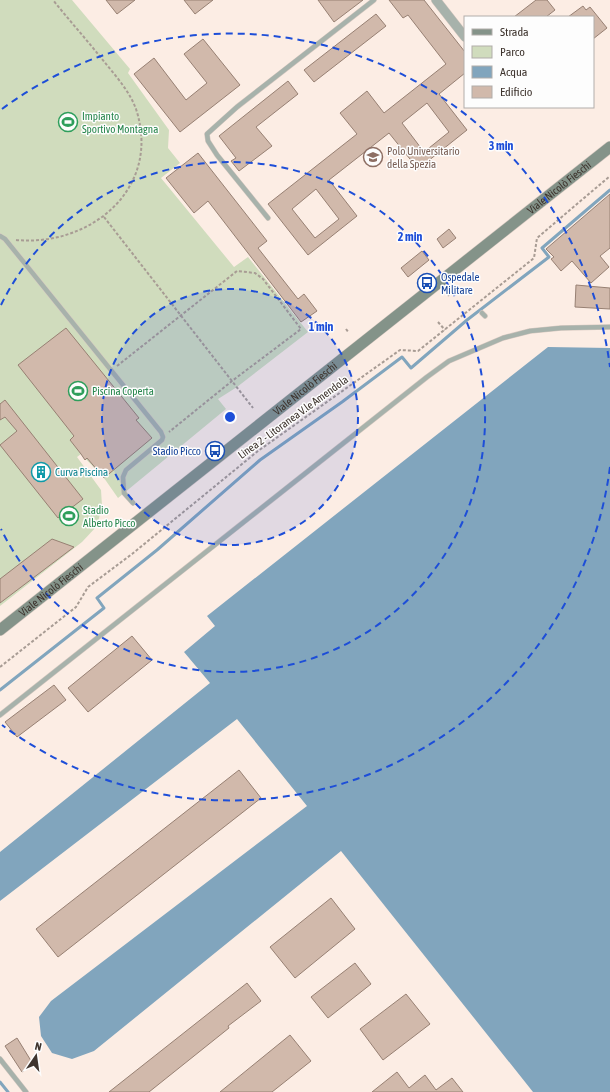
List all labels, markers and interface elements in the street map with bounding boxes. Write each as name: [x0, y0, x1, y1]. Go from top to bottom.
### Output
legend: [464, 16, 594, 108]
text: Strada: [500, 25, 529, 39]
text: Parco: [500, 45, 525, 59]
text: Acqua: [500, 65, 527, 79]
text: Edificio: [500, 85, 533, 99]
place label: Impianto Sportivo Montagna: [82, 110, 158, 135]
sports icon: Impianto Sportivo Montagna: [57, 111, 79, 133]
text: 3 min: [489, 139, 513, 153]
place label: Polo Universitario della Spezia: [387, 145, 460, 170]
school or university icon: Polo Universitario della Spezia: [362, 146, 384, 168]
street label: Viale Nicolò Fieschi: [525, 158, 593, 216]
text: 2 min: [398, 230, 422, 244]
place label: Ospedale Militare: [441, 271, 480, 296]
bus stop icon: Ospedale Militare: [416, 272, 438, 294]
text: 1 min: [309, 320, 333, 334]
street label: Viale Nicolò Fieschi: [271, 360, 339, 417]
street label: Linea 2 - Litoranea V.le Amendola: [236, 373, 350, 461]
sports icon: Piscina Coperta: [67, 380, 89, 402]
place label: Piscina Coperta: [92, 385, 154, 397]
centre of rings: [223, 410, 237, 424]
bus stop icon: Stadio Picco: [204, 440, 226, 462]
place label: Stadio Picco: [153, 445, 201, 457]
building icon: Curva Piscina: [30, 461, 52, 483]
place label: Curva Piscina: [55, 466, 108, 478]
place label: Stadio Alberto Picco: [83, 504, 135, 529]
sports icon: Stadio Alberto Picco: [58, 505, 80, 527]
street label: Viale Nicolò Fieschi: [17, 561, 85, 619]
north arrow: [16, 1036, 56, 1076]
text: N: [34, 1040, 43, 1053]

